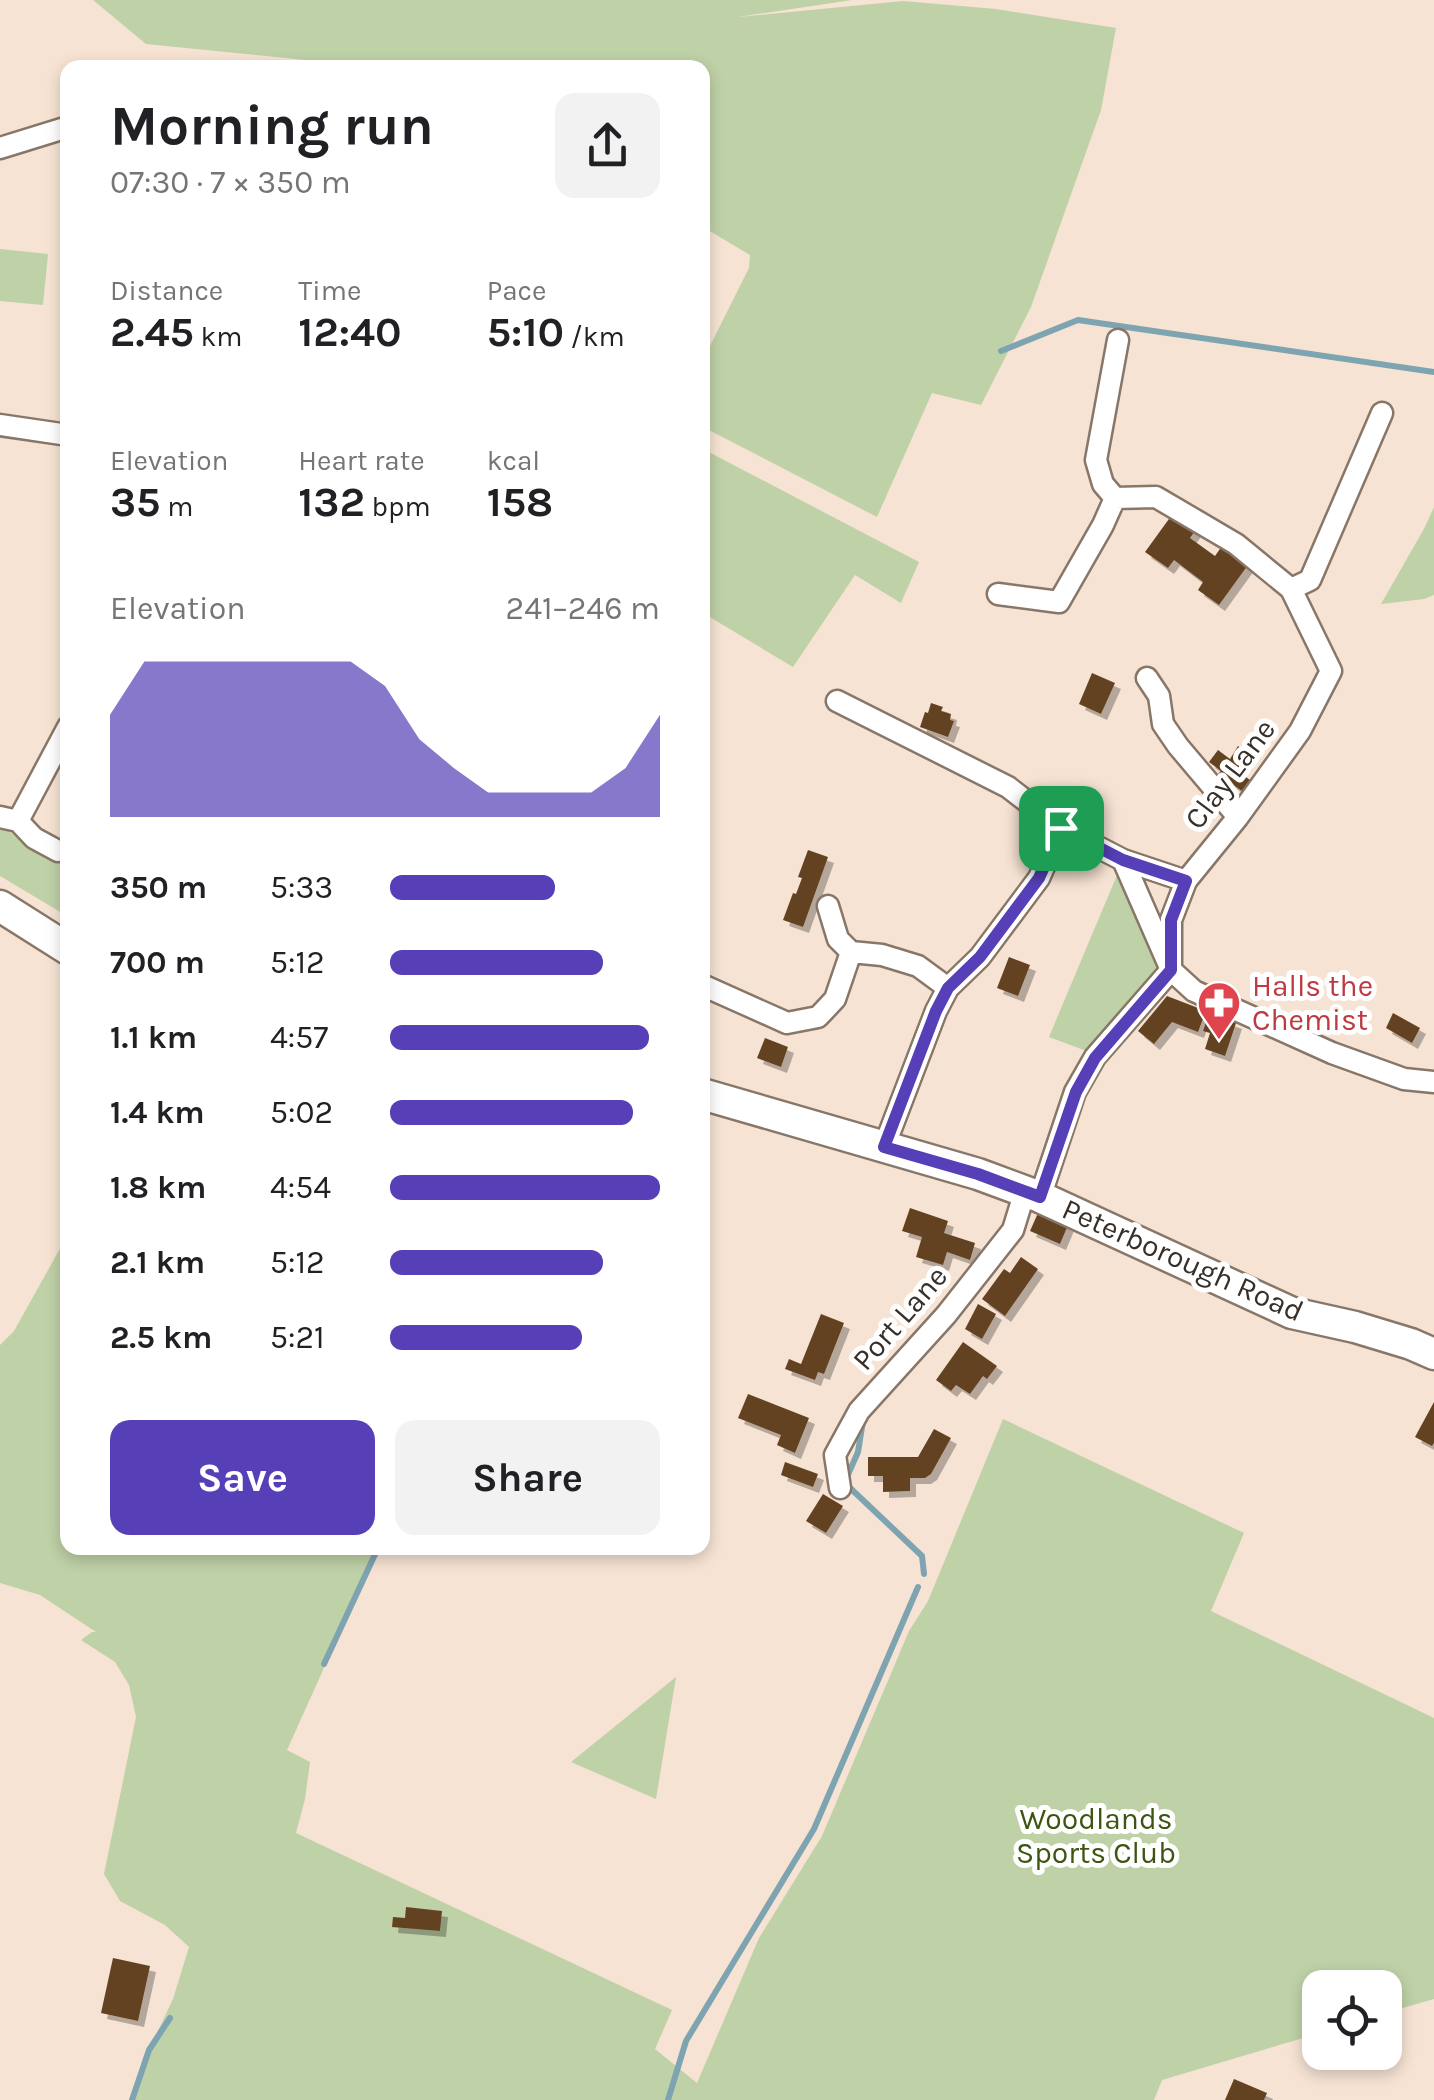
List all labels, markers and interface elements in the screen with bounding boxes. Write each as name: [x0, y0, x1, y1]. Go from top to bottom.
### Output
button: share: [555, 93, 660, 198]
text: Morning run: [110, 94, 434, 158]
text: 07:30 · 7 × 350 m: [110, 164, 351, 201]
text: Distance: [110, 274, 223, 307]
text: Time: [298, 274, 361, 307]
text: Pace: [487, 274, 546, 307]
text: 2.45: [110, 307, 194, 357]
text: 12:40: [298, 307, 402, 357]
text: 5:10: [487, 307, 564, 357]
text: km: [194, 320, 243, 353]
text: /km: [564, 320, 625, 353]
text: Elevation: [110, 444, 229, 477]
text: Heart rate: [298, 444, 425, 477]
text: kcal: [487, 444, 540, 477]
text: 35: [110, 477, 161, 527]
text: 132: [298, 477, 365, 527]
text: 158: [487, 477, 553, 527]
text: m: [161, 490, 193, 523]
text: bpm: [365, 490, 431, 523]
text: Elevation: [110, 590, 245, 627]
text: 241–246 m: [506, 590, 660, 627]
street label: Clay Lane: [1177, 712, 1283, 836]
pin: [1019, 786, 1104, 871]
icon: arrive: [1034, 801, 1089, 856]
text: 350 m: [110, 869, 207, 906]
text: 5:33: [270, 869, 333, 906]
text: 700 m: [110, 944, 205, 981]
text: 5:12: [270, 944, 325, 981]
place label: Halls the Chemist: [1252, 968, 1373, 1038]
pharmacy icon: Halls the Chemist: [1196, 980, 1242, 1041]
text: 1.1 km: [110, 1019, 197, 1056]
text: 4:57: [270, 1019, 328, 1056]
text: 1.4 km: [110, 1094, 205, 1131]
text: 5:02: [270, 1094, 333, 1131]
text: 1.8 km: [110, 1169, 206, 1206]
text: 4:54: [270, 1169, 331, 1206]
street label: Peterborough Road: [1057, 1191, 1309, 1329]
text: 2.1 km: [110, 1244, 205, 1281]
text: 5:12: [270, 1244, 325, 1281]
street label: Port Lane: [845, 1259, 955, 1377]
text: 2.5 km: [110, 1319, 212, 1356]
text: 5:21: [270, 1319, 325, 1356]
button: Save: [110, 1420, 375, 1535]
button: Share: [395, 1420, 660, 1535]
park label: Woodlands Sports Club: [1016, 1801, 1176, 1871]
map controls: [1302, 1970, 1402, 2070]
button: locate: [1302, 1970, 1402, 2070]

